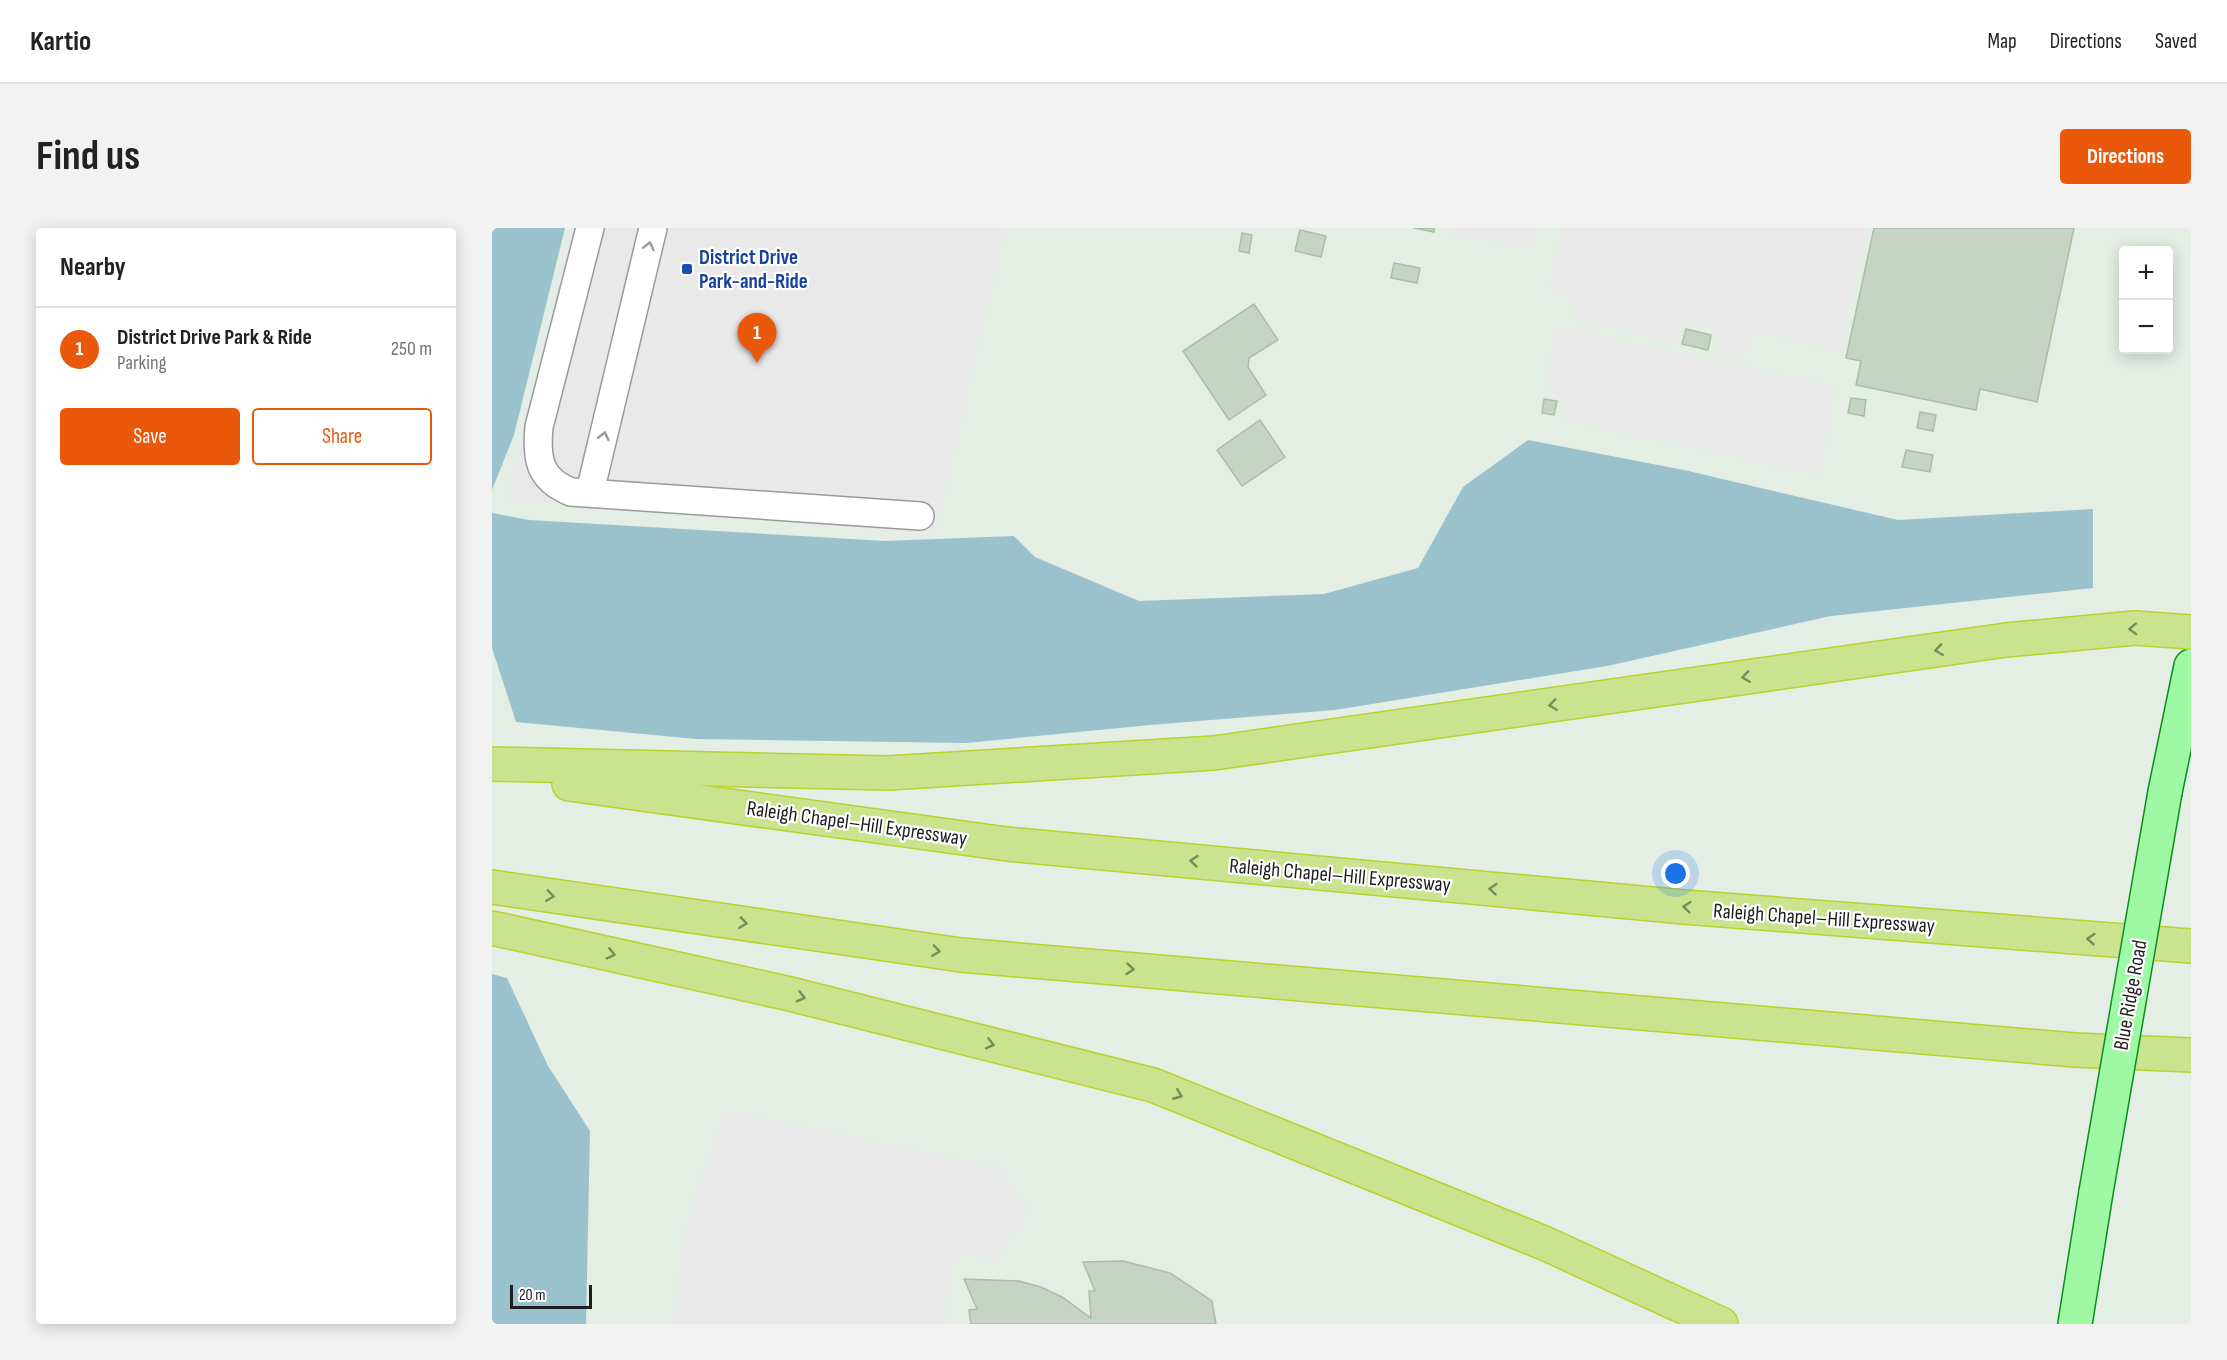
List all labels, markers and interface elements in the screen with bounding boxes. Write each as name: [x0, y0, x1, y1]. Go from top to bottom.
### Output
text: Kartio: [30, 25, 91, 58]
text: Map: [1987, 29, 2017, 54]
text: Directions: [2050, 29, 2122, 54]
text: Saved: [2155, 29, 2197, 54]
button: Directions: [2060, 129, 2191, 184]
text: Find us: [36, 131, 140, 182]
one-way arrow: [641, 241, 654, 251]
place label: District Drive Park-and-Ride: [699, 245, 808, 294]
map controls: [2119, 246, 2173, 354]
button: +: [2119, 246, 2173, 300]
text: Nearby: [60, 252, 126, 283]
marker: District Drive Park-and-Ride: [680, 262, 694, 276]
button: −: [2119, 300, 2173, 354]
pin: 1: [738, 314, 776, 363]
text: District Drive Park & Ride: [117, 324, 312, 351]
text: 1: [76, 337, 83, 361]
text: 250 m: [391, 337, 432, 361]
text: Parking: [117, 351, 167, 375]
button: Save: [60, 408, 240, 465]
button: Share: [252, 408, 432, 465]
one-way arrow: [596, 431, 609, 441]
one-way arrow: [2128, 623, 2137, 636]
one-way arrow: [1934, 643, 1943, 655]
one-way arrow: [1741, 671, 1750, 683]
one-way arrow: [1548, 698, 1557, 710]
street label: Raleigh Chapel–Hill Expressway: [745, 796, 969, 851]
street label: Raleigh Chapel–Hill Expressway: [1228, 853, 1452, 898]
one-way arrow: [1190, 855, 1199, 868]
your location: [1661, 859, 1690, 888]
one-way arrow: [1488, 883, 1497, 896]
one-way arrow: [545, 889, 555, 901]
street label: Raleigh Chapel–Hill Expressway: [1712, 898, 1936, 939]
one-way arrow: [1682, 901, 1691, 914]
one-way arrow: [738, 917, 748, 929]
one-way arrow: [2086, 932, 2095, 945]
street label: Blue Ridge Road: [2109, 938, 2152, 1052]
one-way arrow: [931, 945, 941, 957]
one-way arrow: [605, 947, 615, 960]
one-way arrow: [1126, 962, 1135, 975]
one-way arrow: [796, 990, 806, 1003]
one-way arrow: [985, 1037, 995, 1050]
one-way arrow: [1172, 1088, 1183, 1101]
scale bar: [510, 1282, 592, 1310]
text: 20 m: [519, 1286, 546, 1305]

